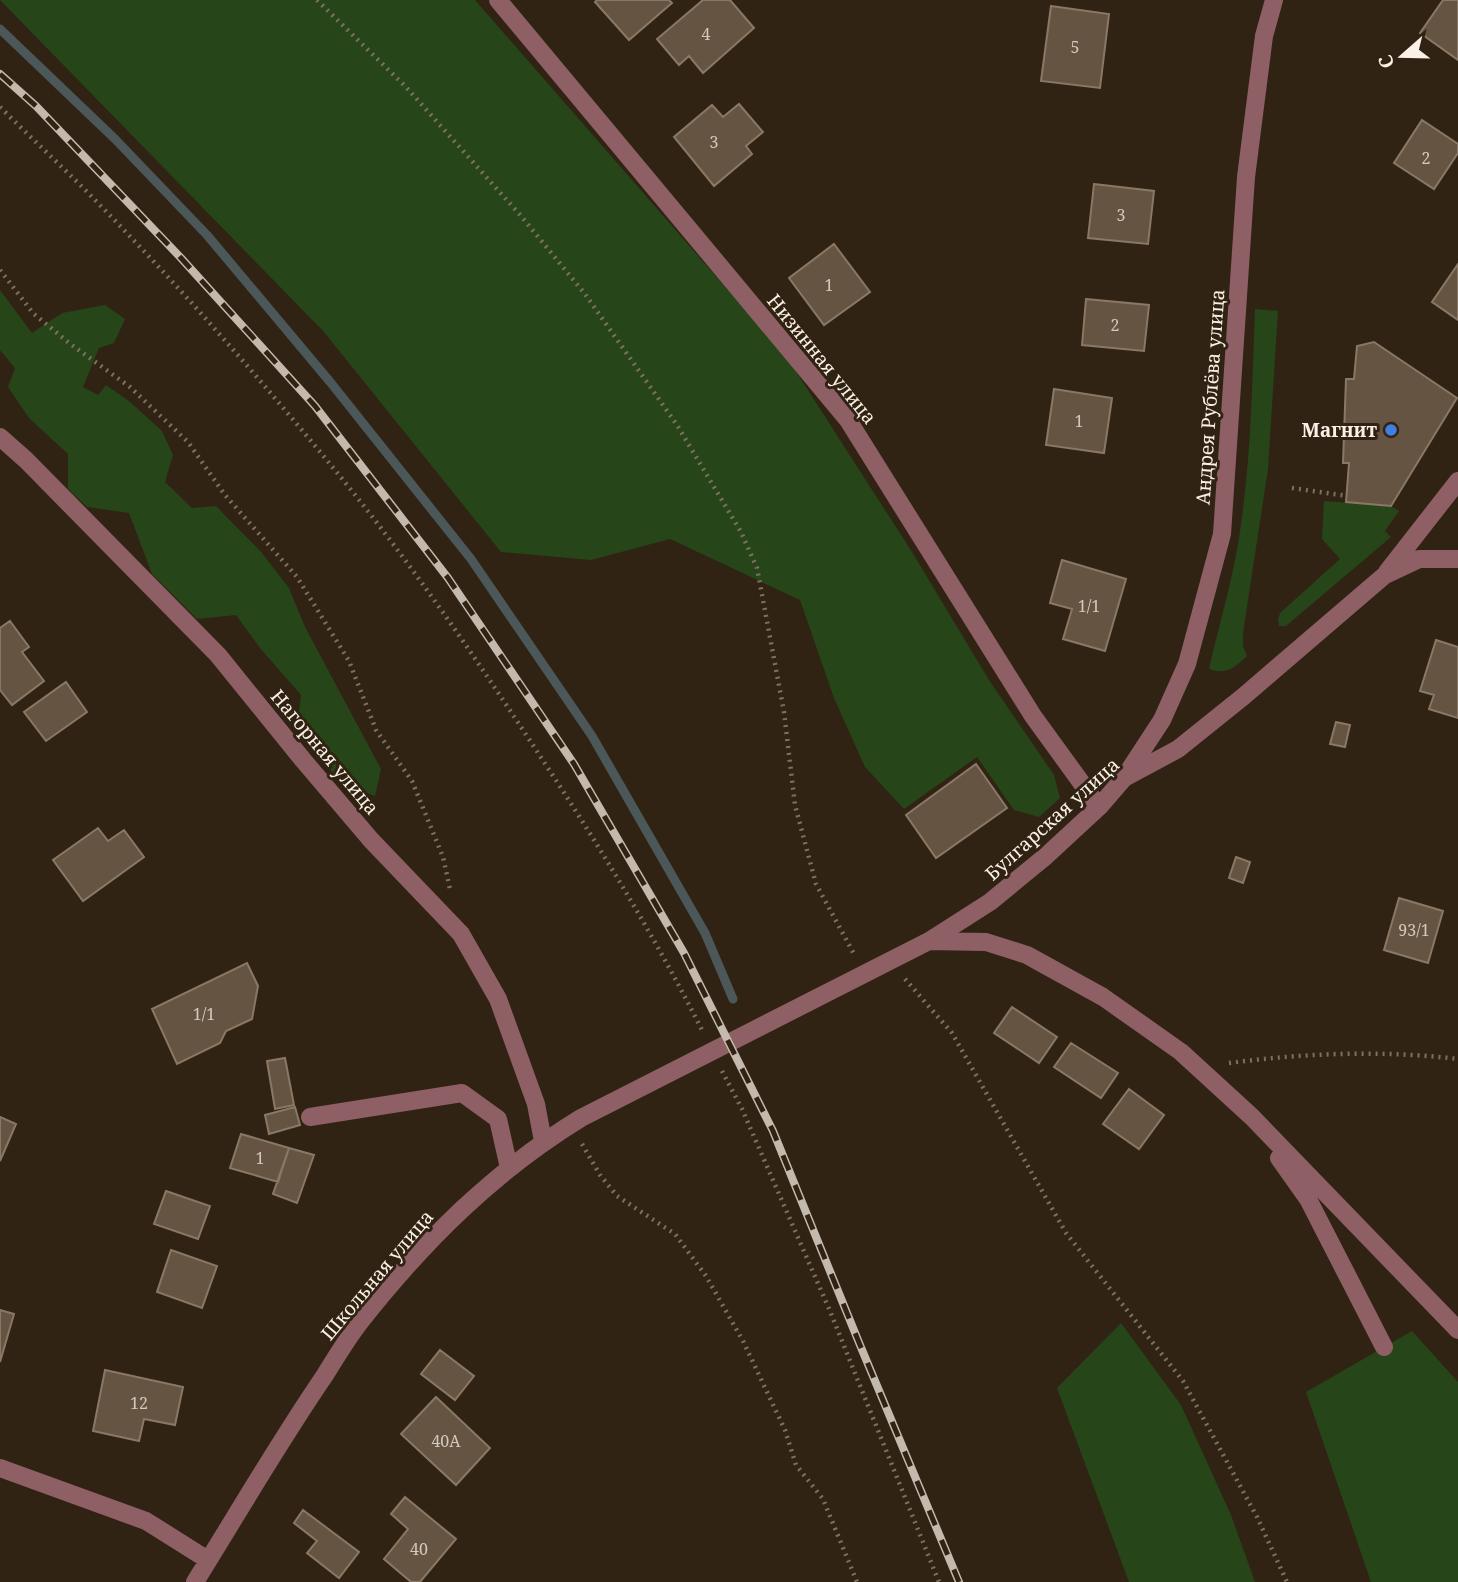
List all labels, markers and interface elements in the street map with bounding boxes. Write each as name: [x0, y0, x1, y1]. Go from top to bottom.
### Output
north arrow: [1367, 21, 1437, 91]
house number: 4: [702, 23, 711, 45]
house number: 5: [1071, 36, 1079, 58]
text: С: [1372, 51, 1400, 72]
house number: 3: [710, 131, 719, 153]
house number: 2: [1422, 147, 1430, 169]
house number: 3: [1117, 204, 1126, 226]
house number: 1: [825, 274, 833, 296]
street label: Низинная улица: [761, 288, 883, 430]
street label: Андрея Рублёва улица: [1189, 288, 1231, 506]
house number: 2: [1111, 314, 1119, 336]
house number: 1: [1075, 410, 1083, 432]
place label: Магнит: [1301, 417, 1377, 443]
marker: Магнит: [1383, 422, 1399, 438]
house number: 1/1: [1078, 595, 1100, 617]
street label: Нагорная улица: [265, 684, 385, 820]
street label: Булгарская улица: [979, 752, 1125, 886]
house number: 93/1: [1398, 919, 1430, 941]
house number: 1/1: [193, 1003, 215, 1025]
house number: 1: [256, 1147, 264, 1169]
street label: Школьная улица: [315, 1204, 439, 1346]
house number: 12: [130, 1392, 148, 1414]
house number: 40А: [431, 1430, 461, 1452]
house number: 40: [410, 1538, 428, 1560]

